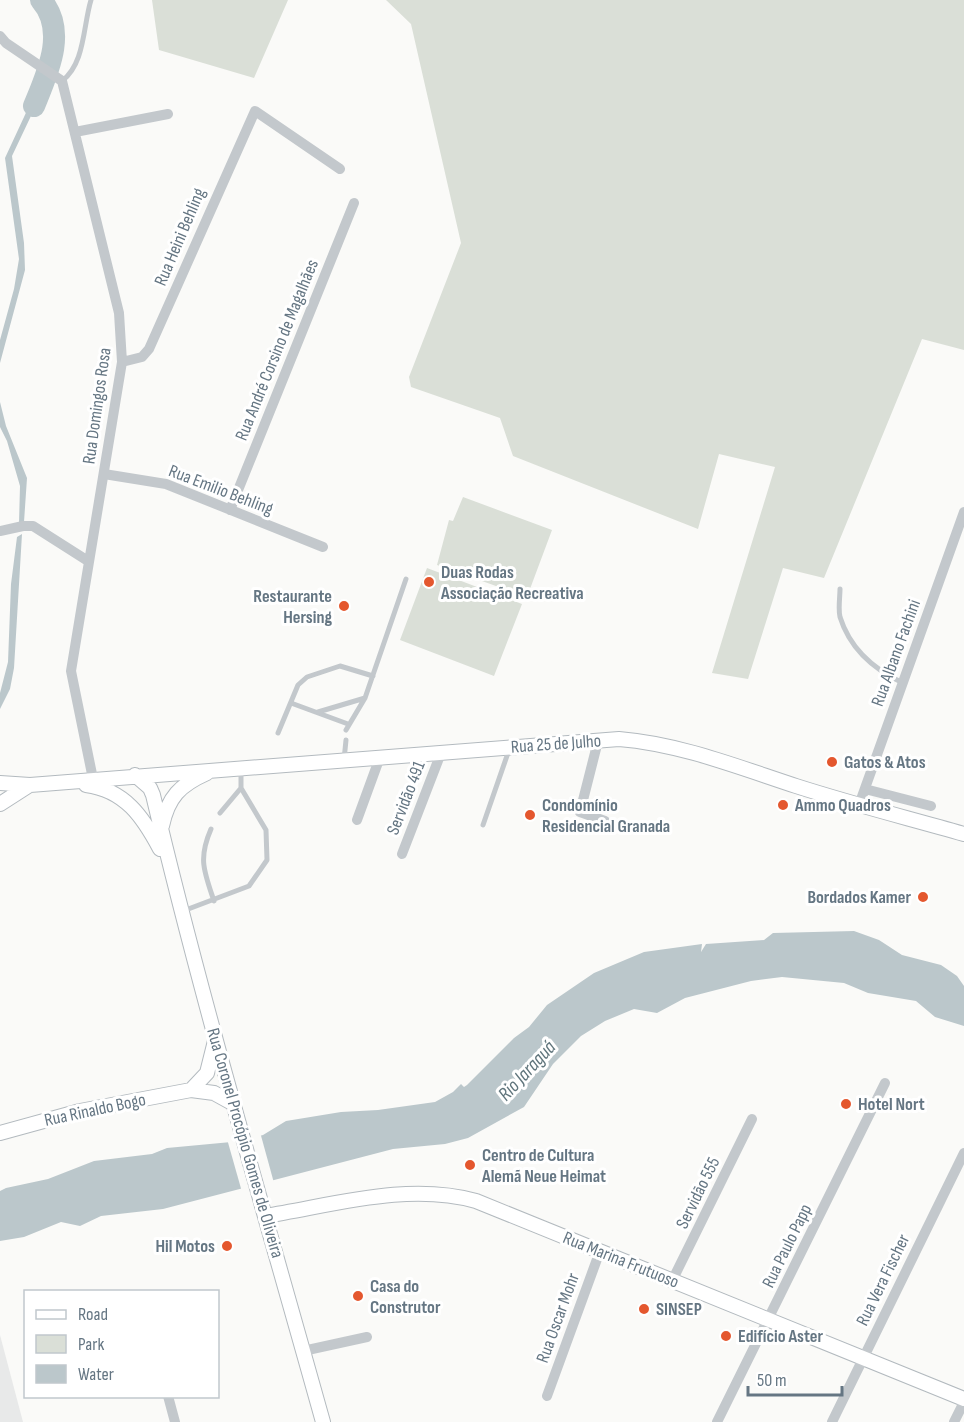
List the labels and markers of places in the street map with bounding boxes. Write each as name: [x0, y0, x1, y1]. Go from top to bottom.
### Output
place label: Duas Rodas Associação Recreativa: [440, 562, 584, 604]
marker: Duas Rodas Associação Recreativa: [422, 575, 436, 589]
place label: Restaurante Hersing: [253, 586, 332, 628]
marker: Restaurante Hersing: [337, 599, 351, 613]
place label: Gatos & Atos: [844, 752, 926, 773]
marker: Gatos & Atos: [825, 755, 839, 769]
place label: Condomínio Residencial Granada: [542, 795, 670, 837]
place label: Ammo Quadros: [794, 795, 891, 816]
marker: Ammo Quadros: [776, 798, 790, 812]
marker: Condomínio Residencial Granada: [523, 808, 537, 822]
place label: Bordados Kamer: [807, 887, 911, 908]
marker: Bordados Kamer: [916, 890, 930, 904]
place label: Hotel Nort: [858, 1094, 925, 1115]
marker: Hotel Nort: [839, 1097, 853, 1111]
place label: Centro de Cultura Alemã Neue Heimat: [481, 1145, 606, 1187]
marker: Centro de Cultura Alemã Neue Heimat: [463, 1158, 477, 1172]
place label: Hil Motos: [155, 1236, 215, 1257]
marker: Hil Motos: [220, 1239, 234, 1253]
place label: Casa do Construtor: [370, 1276, 441, 1318]
marker: Casa do Construtor: [351, 1289, 365, 1303]
place label: SINSEP: [656, 1299, 702, 1320]
marker: SINSEP: [637, 1302, 651, 1316]
place label: Edifício Aster: [738, 1326, 823, 1347]
marker: Edifício Aster: [719, 1329, 733, 1343]

